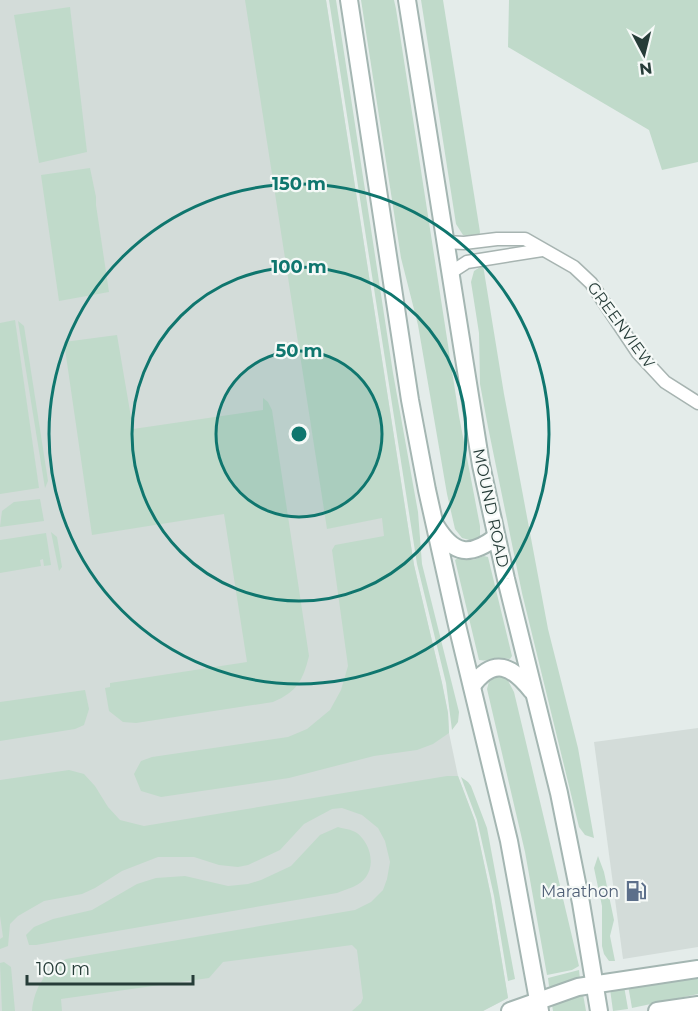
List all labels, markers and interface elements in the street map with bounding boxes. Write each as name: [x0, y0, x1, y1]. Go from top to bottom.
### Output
north arrow: [614, 24, 674, 84]
text: N: [638, 58, 653, 79]
text: 150 m: [272, 173, 326, 195]
text: 100 m: [271, 256, 327, 278]
street label: GREENVIEW: [583, 278, 659, 372]
text: 50 m: [276, 340, 322, 362]
centre of rings: [289, 424, 309, 444]
street label: MOUND ROAD: [469, 447, 513, 569]
fuel station icon: Marathon: [624, 879, 648, 903]
place label: Marathon: [541, 882, 619, 901]
scale bar: [27, 948, 194, 986]
text: 100 m: [36, 958, 90, 980]

